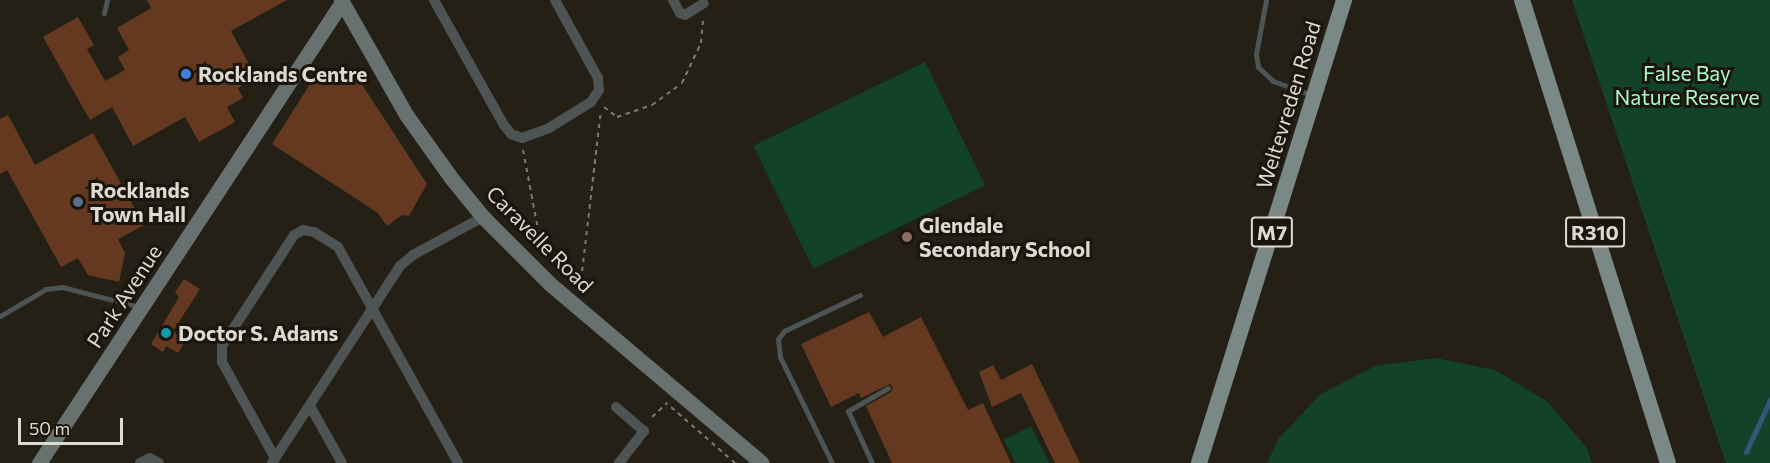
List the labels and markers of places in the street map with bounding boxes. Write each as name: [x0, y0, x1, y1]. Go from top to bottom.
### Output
place label: Rocklands Centre: [198, 61, 367, 87]
marker: Rocklands Centre: [179, 67, 193, 81]
place label: Rocklands Town Hall: [90, 177, 190, 227]
marker: Rocklands Town Hall: [71, 195, 85, 209]
place label: Glendale Secondary School: [919, 212, 1091, 262]
marker: Glendale Secondary School: [900, 230, 914, 244]
place label: Doctor S. Adams: [178, 320, 338, 346]
marker: Doctor S. Adams: [159, 326, 173, 340]

